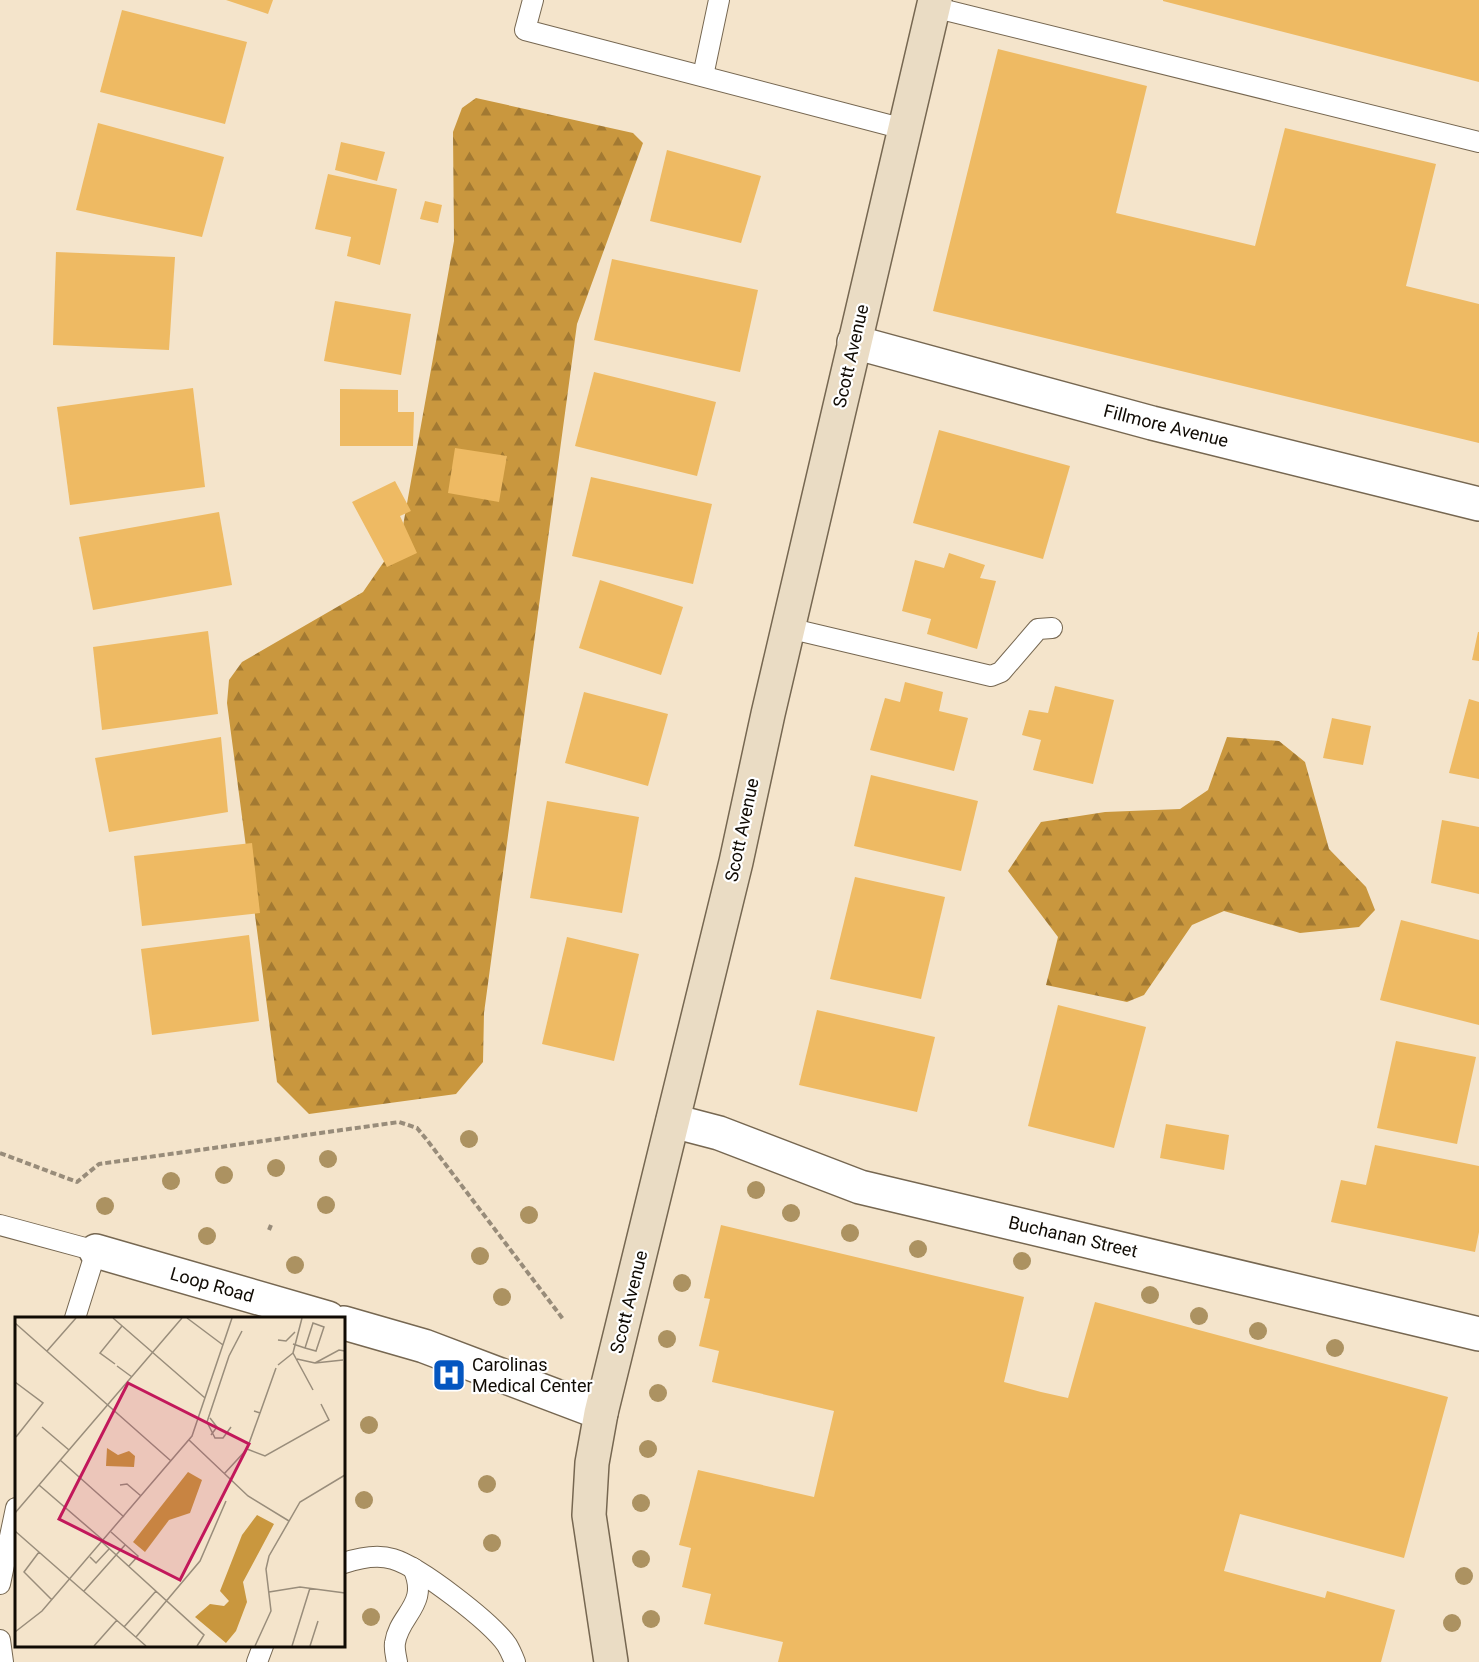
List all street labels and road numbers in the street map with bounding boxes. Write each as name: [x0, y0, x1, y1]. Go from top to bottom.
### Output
street label: Scott Avenue: [828, 302, 873, 410]
street label: Fillmore Avenue: [1102, 400, 1231, 451]
street label: Scott Avenue: [720, 776, 763, 884]
street label: Buchanan Street: [1006, 1211, 1140, 1262]
street label: Scott Avenue: [606, 1248, 651, 1356]
street label: Loop Road: [168, 1263, 256, 1306]

